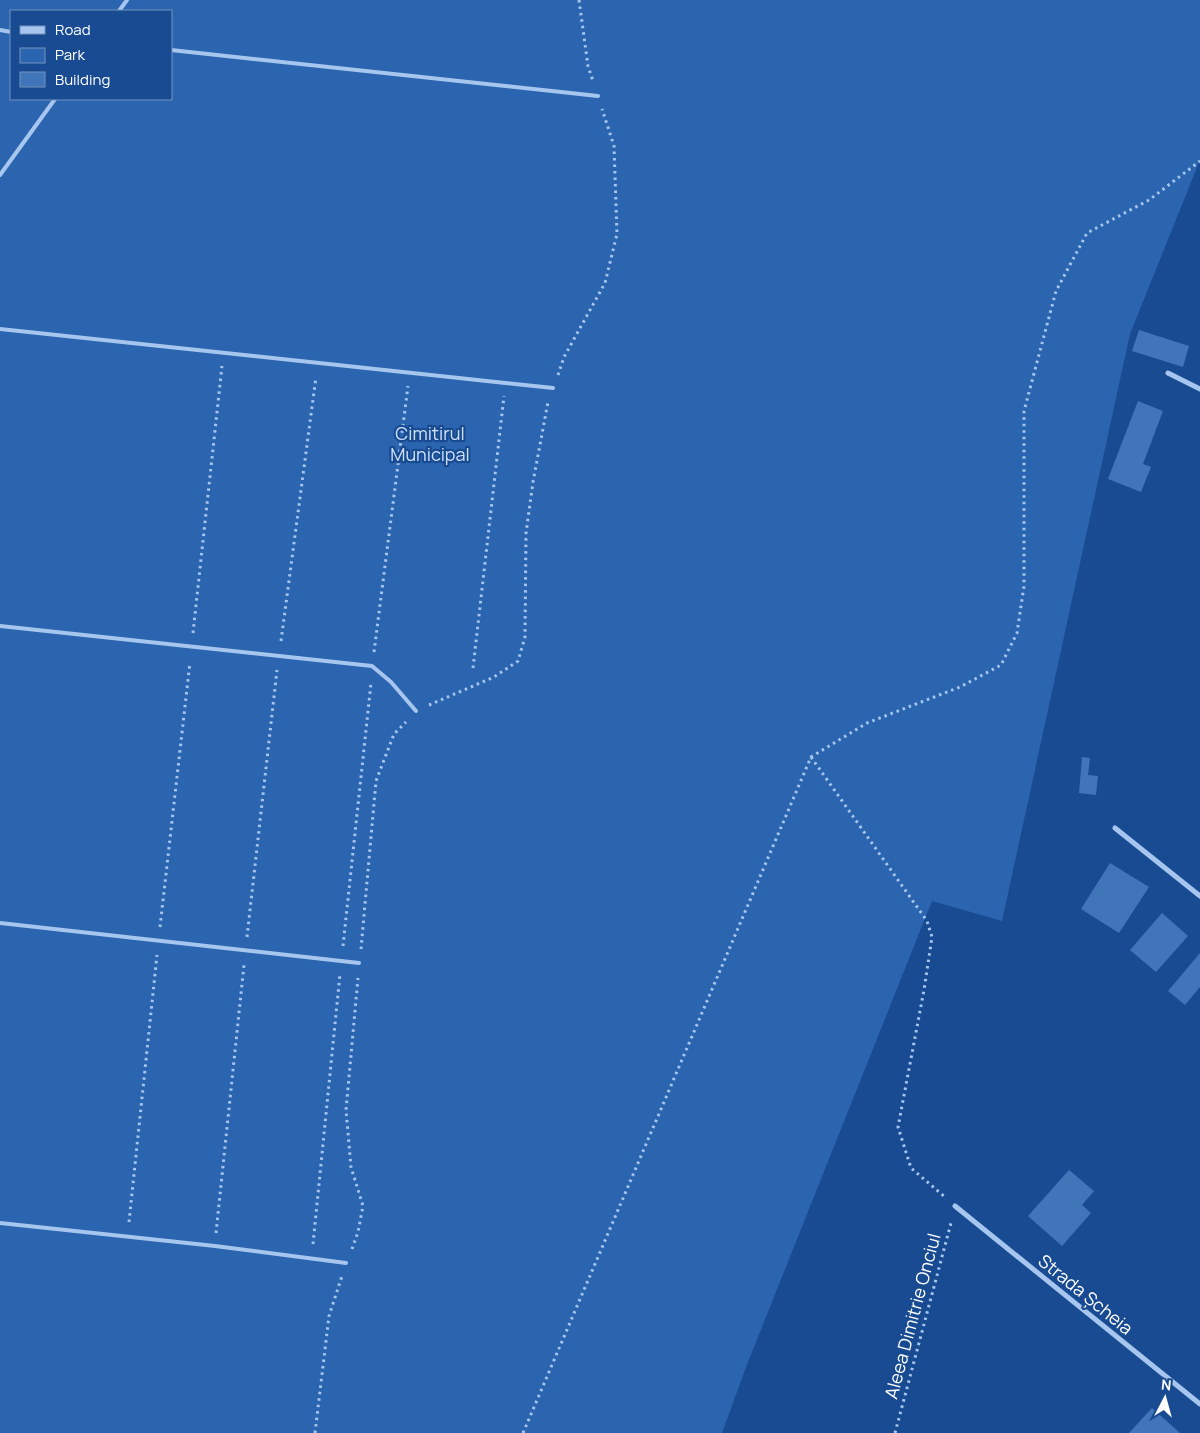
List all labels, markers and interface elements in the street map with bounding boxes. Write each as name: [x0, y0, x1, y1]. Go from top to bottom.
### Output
legend: [10, 10, 172, 100]
text: Road: [55, 19, 91, 40]
text: Park: [55, 44, 85, 65]
text: Building: [55, 69, 110, 90]
park label: Cimitirul Municipal: [390, 421, 470, 466]
street label: Aleea Dimitrie Onciul: [878, 1231, 946, 1401]
street label: Strada Șcheia: [1034, 1248, 1138, 1340]
north arrow: [1140, 1373, 1190, 1423]
text: N: [1160, 1375, 1172, 1395]

